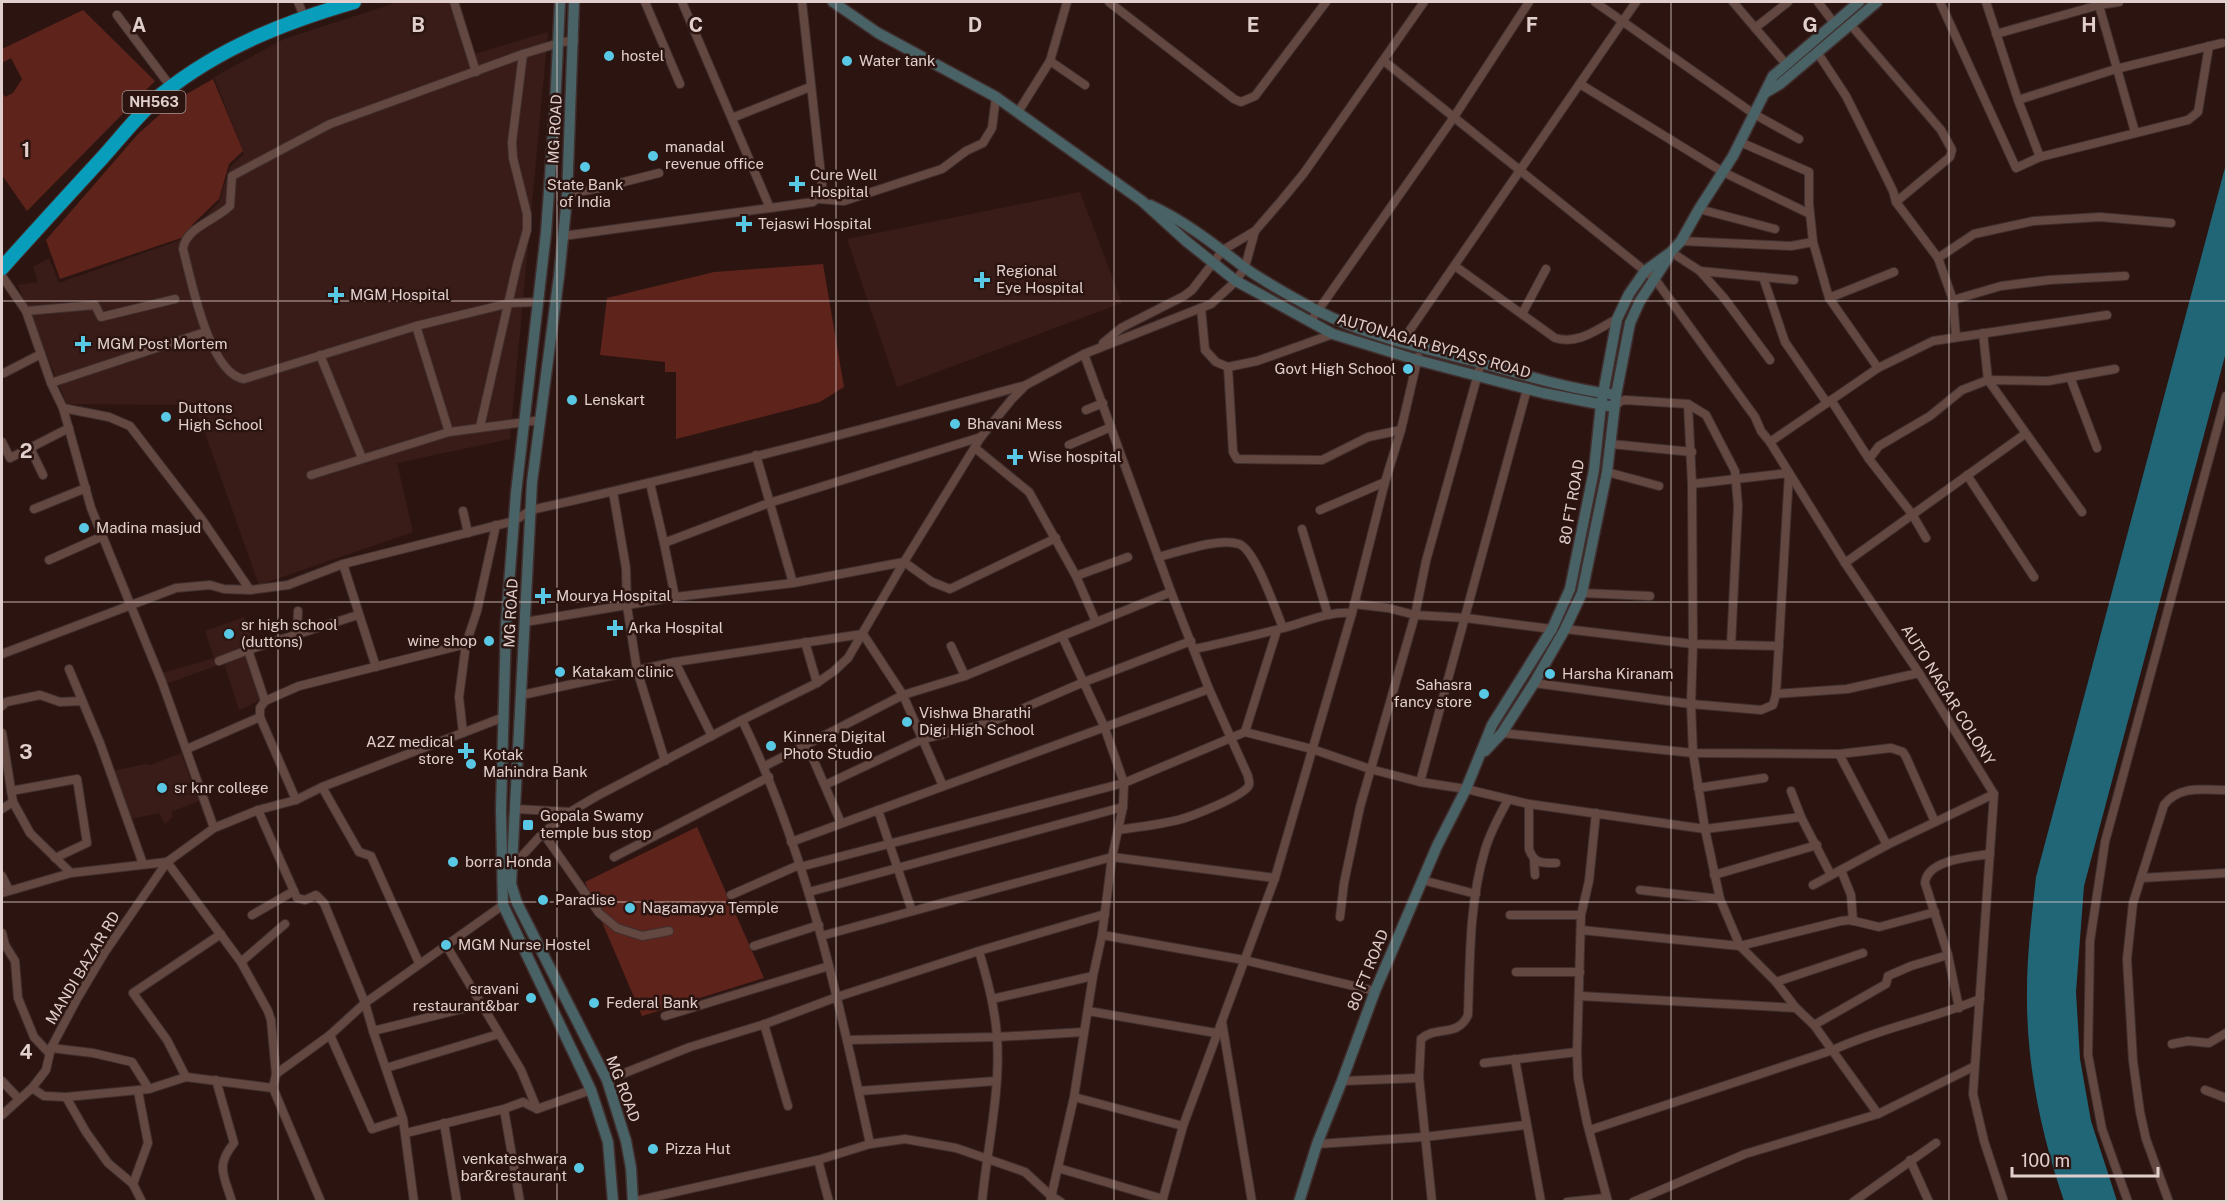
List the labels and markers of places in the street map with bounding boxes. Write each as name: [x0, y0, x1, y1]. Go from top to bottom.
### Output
place label: hostel: [621, 47, 664, 64]
marker: hostel: [602, 49, 616, 63]
place label: Water tank: [859, 52, 935, 69]
marker: Water tank: [840, 54, 854, 68]
place label: manadal revenue office: [665, 138, 764, 172]
marker: manadal revenue office: [646, 149, 660, 163]
marker: State Bank of India: [578, 160, 592, 174]
place label: Cure Well Hospital: [810, 166, 878, 200]
marker: Cure Well Hospital: [788, 175, 806, 193]
place label: State Bank of India: [547, 176, 623, 210]
marker: Tejaswi Hospital: [735, 215, 753, 233]
place label: Tejaswi Hospital: [758, 215, 872, 232]
place label: Regional Eye Hospital: [996, 262, 1084, 296]
marker: Regional Eye Hospital: [973, 271, 991, 289]
marker: MGM Hospital: [327, 286, 345, 304]
place label: MGM Hospital: [350, 286, 450, 303]
marker: MGM Post Mortem: [74, 335, 92, 353]
place label: MGM Post Mortem: [97, 335, 227, 352]
place label: Govt High School: [1275, 360, 1396, 377]
marker: Govt High School: [1401, 362, 1415, 376]
place label: Lenskart: [584, 391, 645, 408]
marker: Lenskart: [565, 393, 579, 407]
place label: Duttons High School: [178, 399, 263, 433]
marker: Duttons High School: [159, 410, 173, 424]
place label: Bhavani Mess: [967, 415, 1062, 432]
marker: Bhavani Mess: [948, 417, 962, 431]
marker: Wise hospital: [1006, 448, 1024, 466]
place label: Wise hospital: [1028, 448, 1122, 465]
place label: Madina masjud: [96, 519, 201, 536]
marker: Madina masjud: [77, 521, 91, 535]
marker: Mourya Hospital: [534, 587, 552, 605]
place label: Mourya Hospital: [556, 587, 671, 604]
place label: sr high school (duttons): [241, 616, 338, 650]
marker: Arka Hospital: [606, 619, 624, 637]
place label: Arka Hospital: [628, 619, 723, 636]
marker: sr high school (duttons): [222, 627, 236, 641]
place label: wine shop: [407, 632, 477, 649]
marker: wine shop: [482, 634, 496, 648]
place label: Katakam clinic: [572, 663, 674, 680]
marker: Katakam clinic: [553, 665, 567, 679]
place label: Harsha Kiranam: [1562, 665, 1674, 682]
marker: Harsha Kiranam: [1543, 667, 1557, 681]
place label: Sahasra fancy store: [1394, 676, 1472, 710]
marker: Sahasra fancy store: [1477, 687, 1491, 701]
place label: Vishwa Bharathi Digi High School: [919, 704, 1035, 738]
marker: Vishwa Bharathi Digi High School: [900, 715, 914, 729]
place label: Kinnera Digital Photo Studio: [783, 728, 886, 762]
place label: A2Z medical store: [366, 733, 454, 767]
marker: Kinnera Digital Photo Studio: [764, 739, 778, 753]
marker: A2Z medical store: [459, 744, 473, 758]
place label: Kotak Mahindra Bank: [483, 746, 588, 780]
marker: Kotak Mahindra Bank: [464, 757, 478, 771]
place label: sr knr college: [174, 779, 269, 796]
marker: sr knr college: [155, 781, 169, 795]
place label: Gopala Swamy temple bus stop: [540, 807, 652, 841]
marker: Gopala Swamy temple bus stop: [521, 818, 535, 832]
place label: borra Honda: [465, 853, 552, 870]
marker: borra Honda: [446, 855, 460, 869]
place label: Paradise: [555, 891, 615, 908]
marker: Paradise: [536, 893, 550, 907]
place label: Nagamayya Temple: [642, 899, 779, 916]
marker: Nagamayya Temple: [623, 901, 637, 915]
place label: MGM Nurse Hostel: [458, 936, 591, 953]
marker: MGM Nurse Hostel: [439, 938, 453, 952]
place label: sravani restaurant&bar: [413, 980, 519, 1014]
marker: sravani restaurant&bar: [524, 991, 538, 1005]
place label: Federal Bank: [606, 994, 698, 1011]
marker: Federal Bank: [587, 996, 601, 1010]
place label: Pizza Hut: [665, 1140, 731, 1157]
marker: Pizza Hut: [646, 1142, 660, 1156]
place label: venkateshwara bar&restaurant: [461, 1150, 567, 1184]
marker: venkateshwara bar&restaurant: [572, 1161, 586, 1175]

